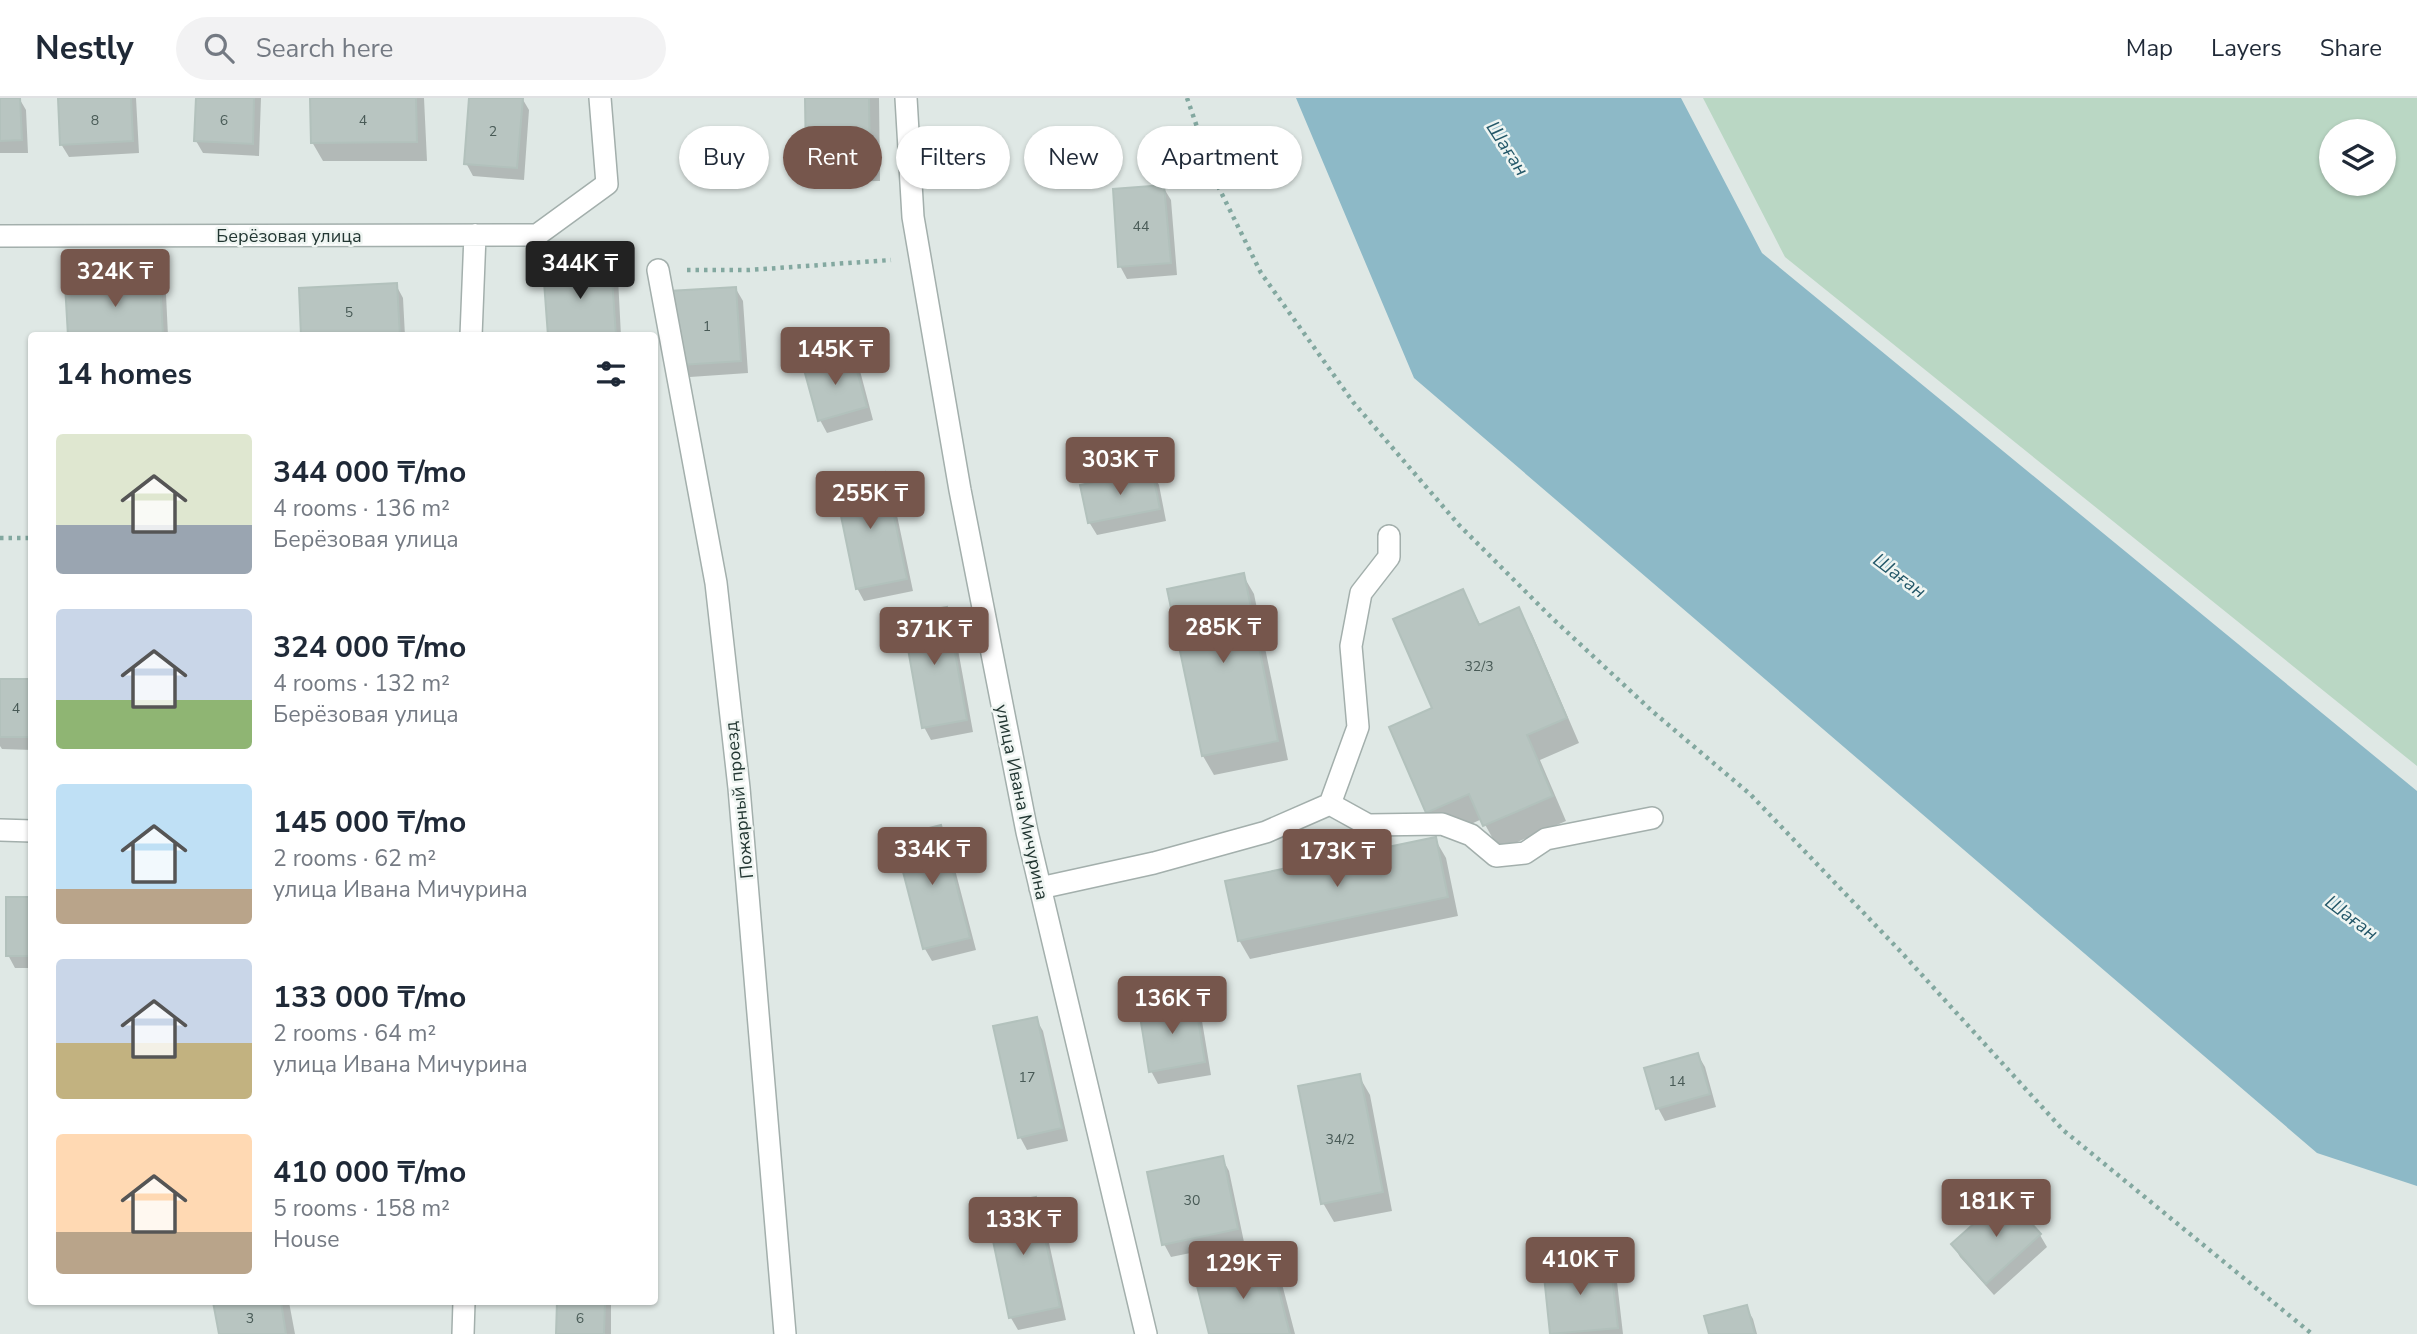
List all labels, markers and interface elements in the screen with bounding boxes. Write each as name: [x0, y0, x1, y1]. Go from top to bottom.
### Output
search box: [176, 17, 666, 80]
text: Nestly: [35, 26, 134, 71]
icon: search: [200, 29, 238, 67]
text: Search here: [256, 31, 393, 66]
text: Map: [2126, 32, 2173, 64]
text: Layers: [2211, 32, 2282, 64]
text: Share: [2320, 32, 2382, 64]
house number: 8: [91, 111, 99, 130]
house number: 6: [220, 111, 228, 130]
house number: 4: [359, 111, 367, 130]
water label: Шаған: [1480, 116, 1534, 181]
map controls: [2319, 119, 2396, 196]
button: layers: [2319, 119, 2396, 196]
house number: 2: [489, 122, 497, 141]
chip: Buy: [679, 126, 769, 189]
chip: Rent: [783, 126, 882, 189]
chip: Filters: [896, 126, 1010, 189]
chip: New: [1024, 126, 1123, 189]
chip: Apartment: [1137, 126, 1302, 189]
house number: 44: [1133, 217, 1149, 236]
street label: Берёзовая улица: [216, 224, 362, 248]
pin: 344K ₸: [523, 242, 637, 301]
text: 344K ₸: [542, 248, 618, 279]
pin: 324K ₸: [58, 250, 172, 309]
text: 324K ₸: [77, 256, 153, 287]
house number: 5: [345, 303, 353, 322]
house number: 1: [703, 317, 711, 336]
pin: 145K ₸: [778, 328, 892, 387]
text: 145K ₸: [797, 334, 873, 365]
text: 14 homes: [56, 354, 192, 395]
icon: filters: [592, 355, 630, 393]
pin: 303K ₸: [1063, 438, 1177, 497]
text: 303K ₸: [1082, 444, 1158, 475]
text: 344 000 ₸/mo: [273, 452, 466, 493]
icon: home: [112, 462, 196, 546]
pin: 255K ₸: [813, 472, 927, 531]
text: 255K ₸: [832, 478, 908, 509]
text: 4 rooms · 136 m²: [273, 493, 450, 524]
text: Берёзовая улица: [273, 524, 459, 555]
water label: Шаған: [1867, 547, 1931, 604]
pin: 285K ₸: [1166, 606, 1280, 665]
pin: 371K ₸: [877, 608, 991, 667]
text: 285K ₸: [1185, 612, 1261, 643]
text: 371K ₸: [896, 614, 972, 645]
text: 324 000 ₸/mo: [273, 627, 466, 668]
icon: home: [112, 637, 196, 721]
house number: 32/3: [1464, 657, 1494, 676]
text: 4 rooms · 132 m²: [273, 668, 450, 699]
house number: 4: [12, 699, 20, 718]
text: Берёзовая улица: [273, 699, 459, 730]
street label: улица Ивана Мичурина: [990, 702, 1054, 902]
street label: Пожарный проезд: [719, 720, 759, 880]
text: 145 000 ₸/mo: [273, 802, 466, 843]
icon: home: [112, 812, 196, 896]
pin: 334K ₸: [875, 828, 989, 887]
pin: 173K ₸: [1280, 830, 1394, 889]
text: 334K ₸: [894, 834, 970, 865]
text: 173K ₸: [1299, 836, 1375, 867]
text: 2 rooms · 62 m²: [273, 843, 436, 874]
text: улица Ивана Мичурина: [273, 874, 528, 905]
water label: Шаған: [2319, 889, 2383, 946]
pin: 136K ₸: [1115, 976, 1229, 1036]
text: 133 000 ₸/mo: [273, 977, 466, 1018]
text: 136K ₸: [1134, 983, 1210, 1014]
icon: home: [112, 987, 196, 1071]
text: 2 rooms · 64 m²: [273, 1018, 436, 1049]
text: улица Ивана Мичурина: [273, 1049, 528, 1080]
house number: 17: [1019, 1068, 1035, 1087]
house number: 14: [1669, 1072, 1685, 1091]
house number: 34/2: [1325, 1130, 1355, 1149]
text: 410 000 ₸/mo: [273, 1152, 466, 1193]
icon: home: [112, 1162, 196, 1246]
pin: 181K ₸: [1939, 1180, 2053, 1239]
text: 181K ₸: [1958, 1186, 2034, 1217]
house number: 30: [1184, 1191, 1200, 1210]
text: 5 rooms · 158 m²: [273, 1193, 450, 1224]
pin: 133K ₸: [966, 1198, 1080, 1257]
text: 133K ₸: [985, 1204, 1061, 1235]
text: House: [273, 1224, 340, 1255]
pin: 410K ₸: [1523, 1238, 1637, 1297]
pin: 129K ₸: [1186, 1242, 1300, 1301]
text: 410K ₸: [1542, 1244, 1618, 1275]
text: 129K ₸: [1205, 1248, 1281, 1279]
house number: 3: [246, 1309, 254, 1328]
house number: 6: [576, 1309, 584, 1328]

